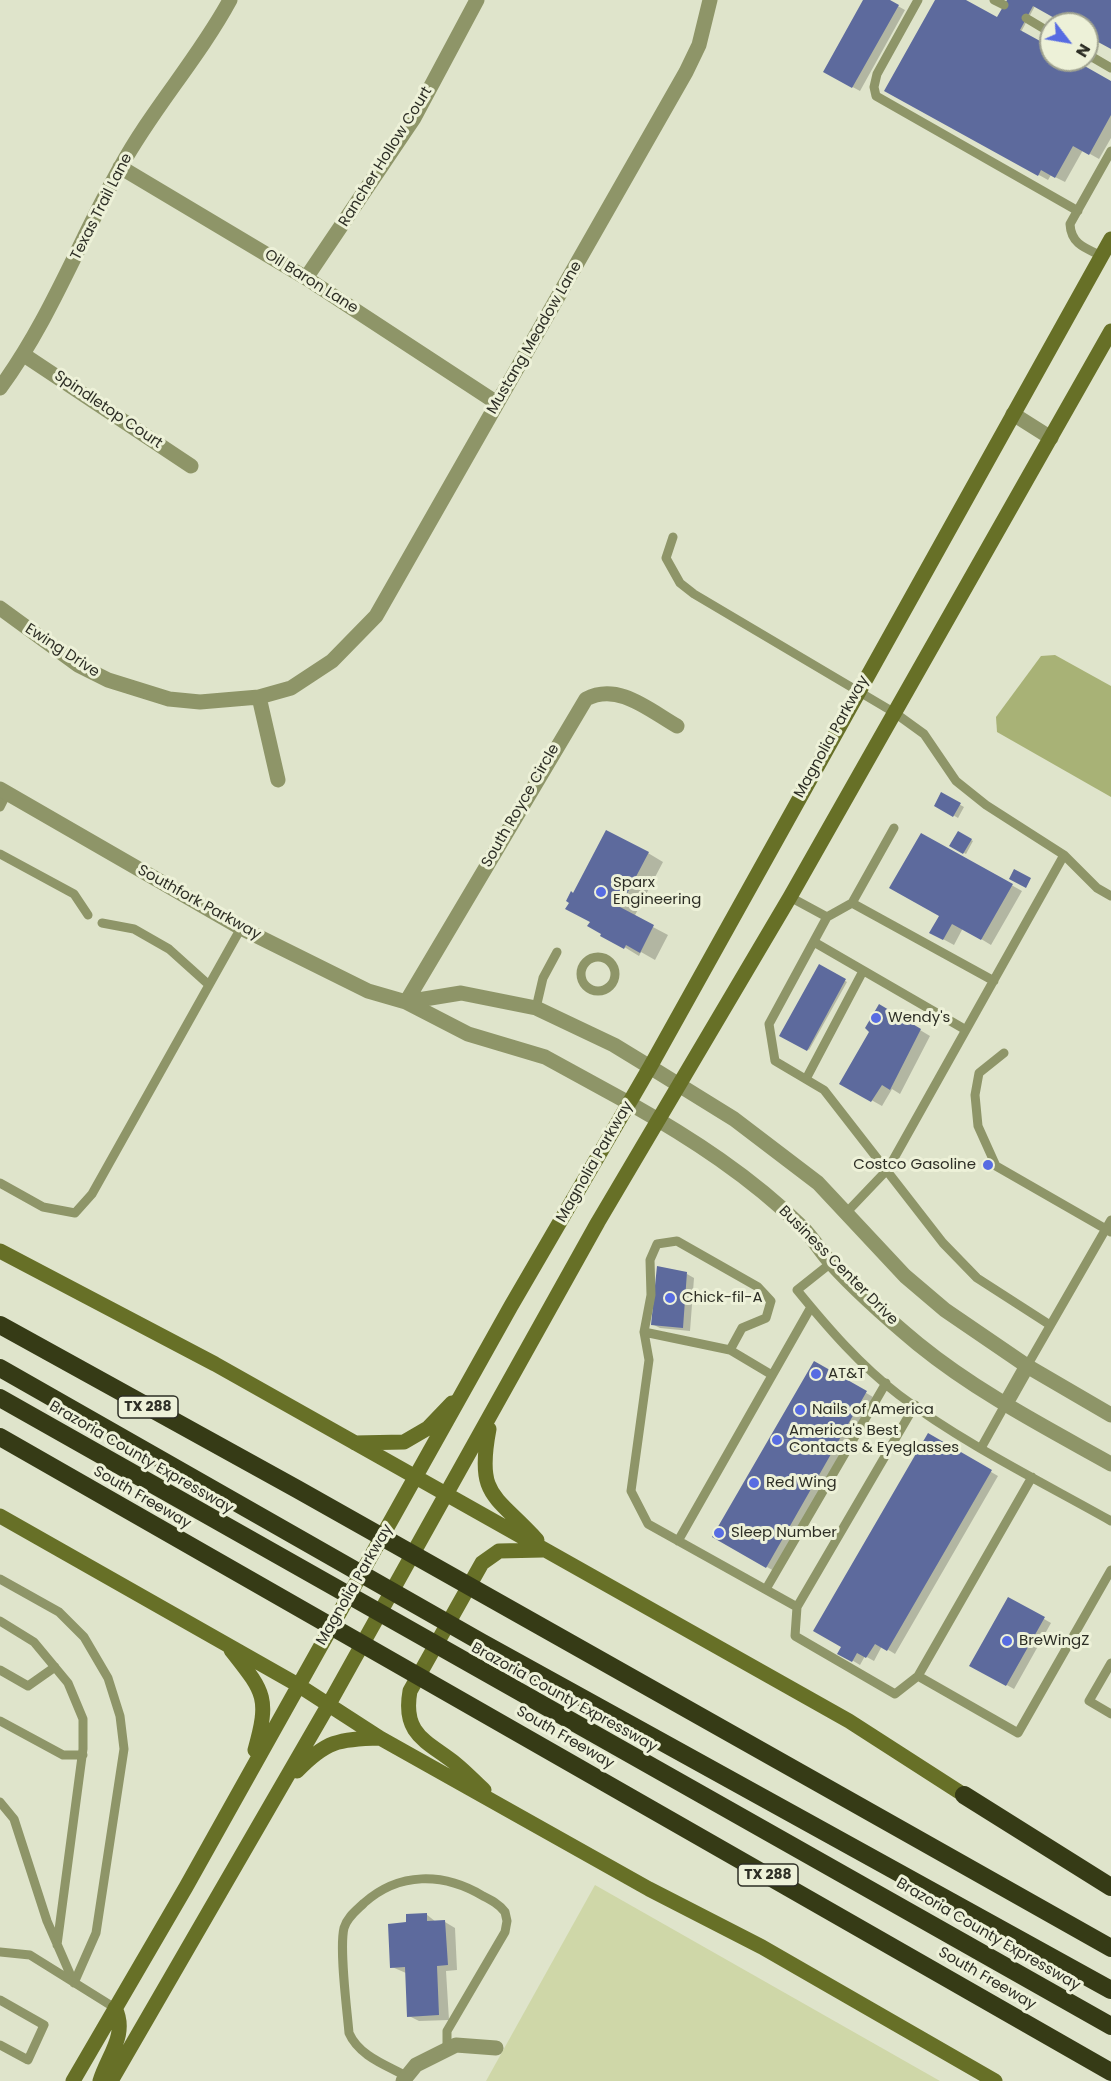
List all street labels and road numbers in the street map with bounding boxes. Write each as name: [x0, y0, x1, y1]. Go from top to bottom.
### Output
street label: Rancher Hollow Court: [336, 84, 436, 230]
street label: Texas Trail Lane: [67, 151, 137, 263]
street label: Oil Baron Lane: [261, 246, 361, 318]
street label: Mustang Meadow Lane: [484, 258, 586, 418]
street label: Spindletop Court: [51, 367, 165, 453]
street label: Ewing Drive: [21, 620, 103, 682]
street label: Magnolia Parkway: [791, 673, 873, 801]
street label: South Royce Circle: [478, 741, 564, 871]
street label: Southfork Parkway: [134, 862, 264, 944]
street label: Magnolia Parkway: [553, 1098, 637, 1226]
street label: Business Center Drive: [775, 1203, 901, 1329]
road number: TX 288: [118, 1396, 178, 1418]
street label: Brazoria County Expressway: [46, 1398, 236, 1518]
street label: South Freeway: [90, 1463, 194, 1533]
street label: Magnolia Parkway: [313, 1521, 397, 1649]
street label: Brazoria County Expressway: [468, 1639, 660, 1757]
street label: South Freeway: [513, 1703, 617, 1773]
road number: TX 288: [738, 1864, 798, 1886]
street label: Brazoria County Expressway: [893, 1875, 1083, 1995]
street label: South Freeway: [935, 1944, 1039, 2014]

